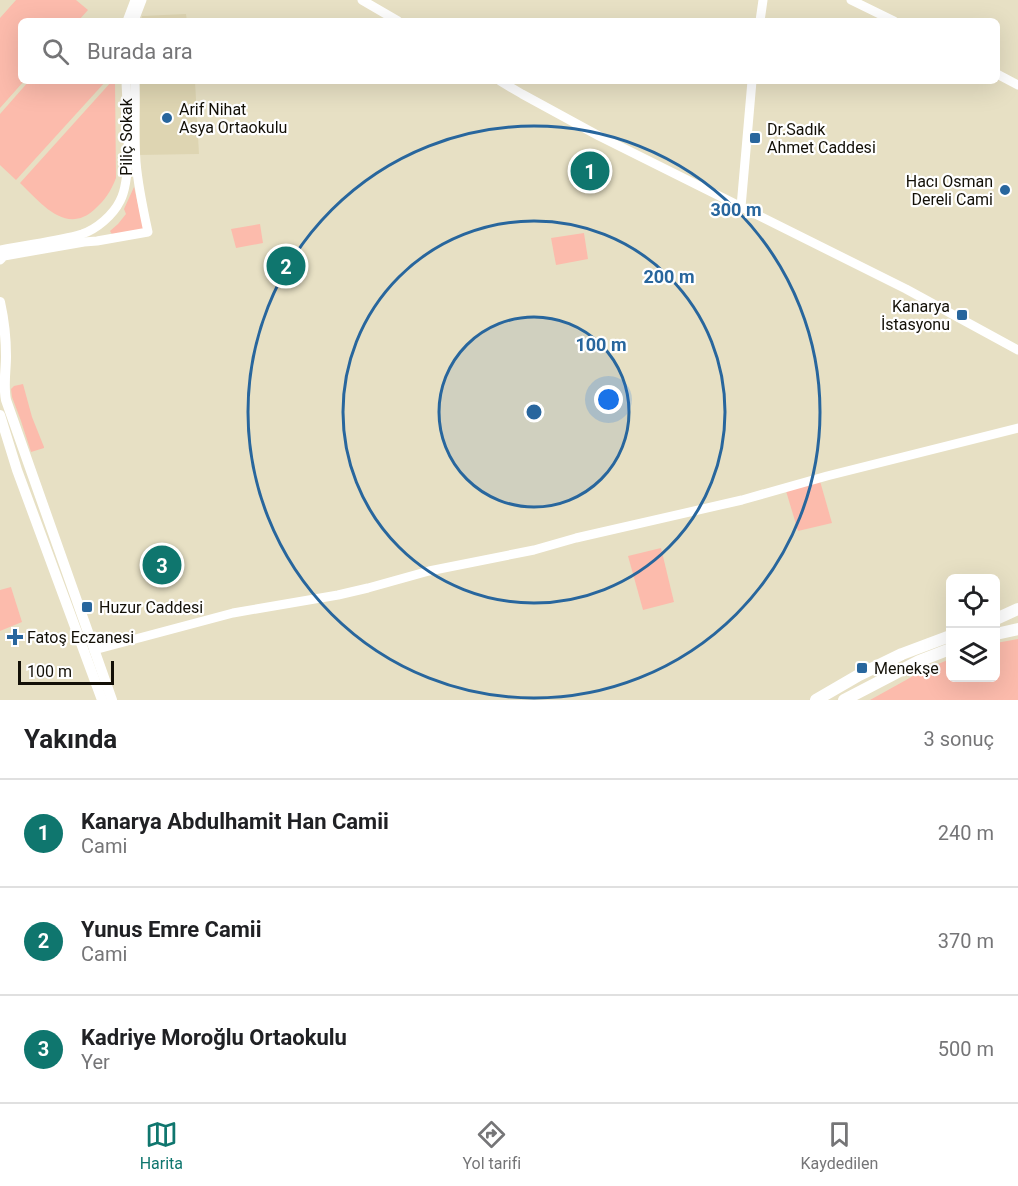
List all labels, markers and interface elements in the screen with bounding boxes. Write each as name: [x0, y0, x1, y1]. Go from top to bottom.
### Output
search box: [18, 18, 1000, 84]
icon: search: [39, 35, 72, 68]
text: Burada ara: [87, 39, 193, 64]
street label: Piliç Sokak: [117, 97, 136, 176]
place label: Arif Nihat Asya Ortaokulu: [179, 100, 287, 137]
marker: Arif Nihat Asya Ortaokulu: [160, 111, 174, 125]
place label: Dr.Sadık Ahmet Caddesi: [767, 120, 876, 157]
marker: Dr.Sadık Ahmet Caddesi: [748, 131, 762, 145]
pin: 1: [570, 148, 610, 194]
place label: Hacı Osman Dereli Cami: [906, 172, 993, 209]
marker: Hacı Osman Dereli Cami: [998, 183, 1012, 197]
text: 300 m: [710, 199, 762, 220]
pin: 2: [266, 244, 306, 288]
text: 200 m: [643, 266, 695, 287]
place label: Kanarya İstasyonu: [881, 297, 950, 334]
marker: Kanarya İstasyonu: [955, 308, 969, 322]
text: 100 m: [575, 334, 627, 355]
your location: [594, 385, 623, 414]
centre of rings: [524, 402, 544, 422]
pin: 3: [142, 542, 182, 588]
map controls: [946, 574, 1000, 682]
button: locate: [946, 574, 1000, 628]
place label: Huzur Caddesi: [99, 598, 203, 617]
marker: Huzur Caddesi: [80, 600, 94, 614]
place label: Fatoş Eczanesi: [27, 628, 134, 647]
button: layers: [946, 628, 1000, 682]
marker: Fatoş Eczanesi: [8, 630, 22, 644]
scale bar: [18, 658, 114, 686]
place label: Menekşe: [874, 659, 939, 678]
marker: Menekşe: [855, 661, 869, 675]
text: 100 m: [27, 662, 72, 681]
text: Yakında: [24, 724, 117, 754]
text: 3 sonuç: [924, 727, 994, 751]
text: Kanarya Abdulhamit Han Camii: [81, 809, 389, 834]
text: 1: [38, 821, 49, 845]
text: 240 m: [938, 821, 994, 845]
text: Cami: [81, 834, 127, 858]
text: Yunus Emre Camii: [81, 917, 261, 942]
text: 2: [38, 929, 49, 953]
text: 370 m: [938, 929, 994, 953]
text: Cami: [81, 942, 127, 966]
text: Kadriye Moroğlu Ortaokulu: [81, 1025, 347, 1050]
text: 3: [38, 1037, 49, 1061]
text: 500 m: [938, 1037, 994, 1061]
text: Yer: [81, 1050, 110, 1074]
tab: Harita: [140, 1118, 183, 1173]
tab: Yol tarifi: [462, 1118, 521, 1173]
tab: Kaydedilen: [801, 1118, 878, 1173]

